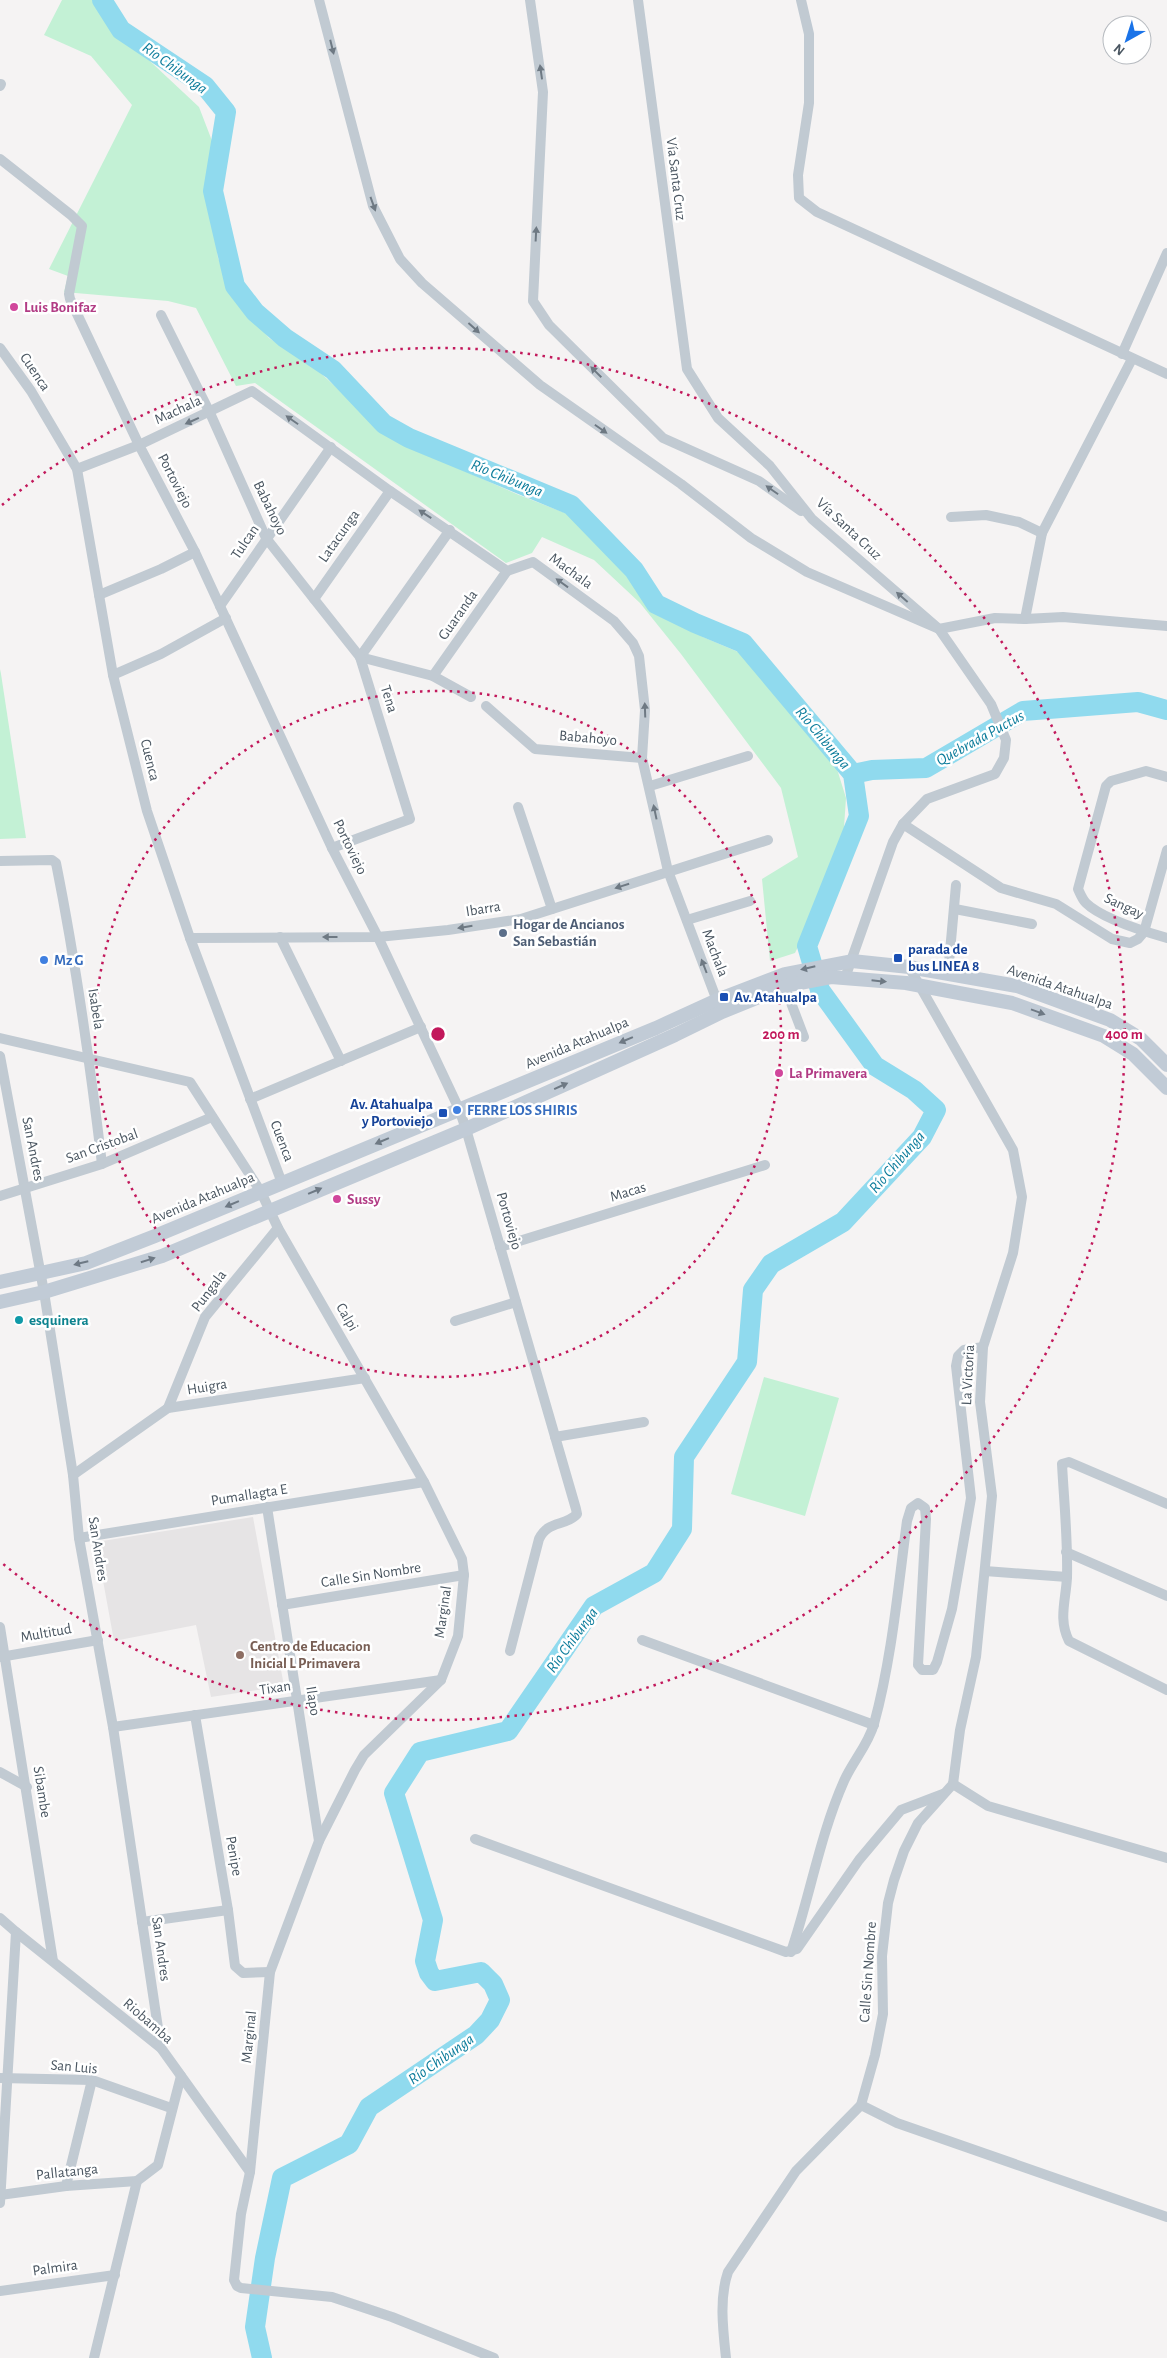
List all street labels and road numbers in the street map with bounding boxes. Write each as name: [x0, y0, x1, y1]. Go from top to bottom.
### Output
street label: Vía Santa Cruz: [663, 137, 689, 221]
street label: Cuenca: [17, 350, 53, 394]
street label: Machala: [152, 393, 204, 427]
street label: Portoviejo: [155, 451, 195, 511]
street label: Babahoyo: [251, 479, 289, 537]
street label: Vía Santa Cruz: [813, 495, 885, 563]
street label: Latacunga: [316, 507, 362, 565]
street label: Tulcan: [228, 522, 262, 562]
street label: Machala: [546, 550, 596, 592]
street label: Guaranda: [435, 587, 481, 643]
street label: Tena: [378, 683, 400, 715]
street label: Babahoyo: [558, 728, 618, 748]
street label: Cuenca: [138, 738, 162, 782]
street label: Portoviejo: [330, 817, 370, 877]
street label: Sangay: [1102, 890, 1147, 922]
street label: Ibarra: [465, 899, 502, 919]
street label: Machala: [699, 927, 731, 979]
street label: Avenida Atahualpa: [1005, 962, 1115, 1012]
street label: Isabela: [85, 987, 107, 1031]
street label: Avenida Atahualpa: [523, 1014, 631, 1072]
street label: San Andres: [19, 1116, 47, 1182]
street label: Cuenca: [267, 1118, 297, 1164]
street label: San Cristobal: [64, 1126, 140, 1166]
street label: Avenida Atahualpa: [149, 1169, 257, 1227]
street label: Macas: [608, 1179, 648, 1205]
street label: Portoviejo: [494, 1190, 524, 1252]
street label: Pungala: [189, 1267, 229, 1314]
street label: Calpi: [333, 1300, 361, 1334]
street label: La Victoria: [959, 1344, 977, 1406]
street label: Huigra: [186, 1376, 228, 1398]
street label: Pumallagta E: [210, 1482, 288, 1508]
street label: San Andres: [85, 1516, 111, 1582]
street label: Calle Sin Nombre: [320, 1560, 422, 1590]
street label: Marginal: [432, 1585, 454, 1639]
street label: Multitud: [19, 1621, 73, 1645]
street label: Tixan: [258, 1678, 292, 1698]
street label: Ilapo: [303, 1685, 323, 1717]
street label: Sibambe: [31, 1765, 53, 1819]
street label: Penipe: [223, 1835, 245, 1877]
street label: San Andres: [149, 1916, 173, 1982]
street label: Calle Sin Nombre: [857, 1921, 879, 2023]
street label: Riobamba: [120, 1996, 176, 2047]
street label: Marginal: [239, 2010, 259, 2064]
street label: San Luis: [50, 2057, 98, 2077]
street label: Pallatanga: [35, 2161, 99, 2183]
street label: Palmira: [32, 2257, 79, 2279]

